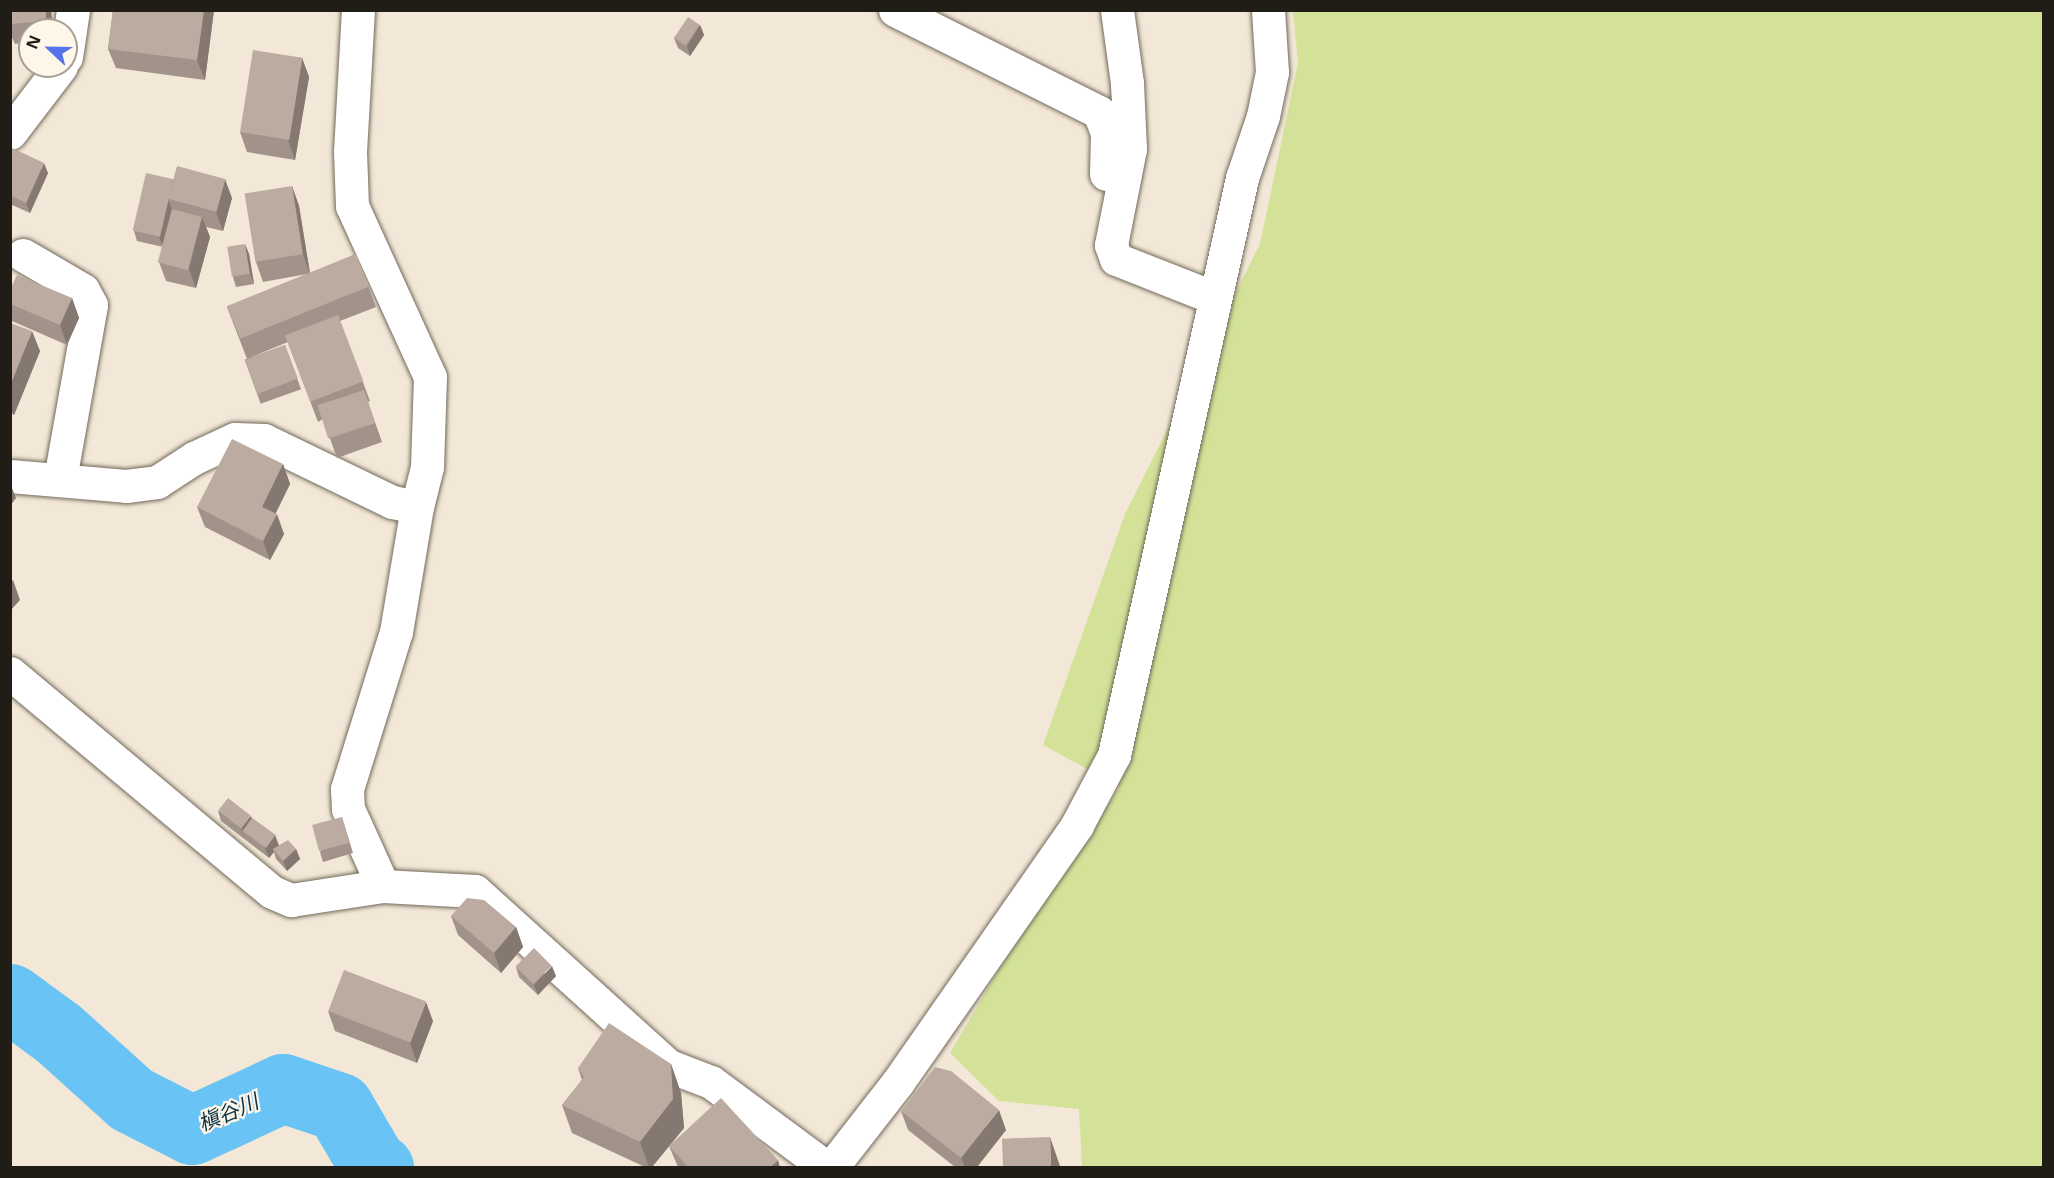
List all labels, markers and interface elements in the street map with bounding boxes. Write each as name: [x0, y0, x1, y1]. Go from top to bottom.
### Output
north arrow: [18, 18, 78, 78]
text: N: [21, 32, 46, 52]
water label: 槇谷川: [194, 1088, 262, 1136]

